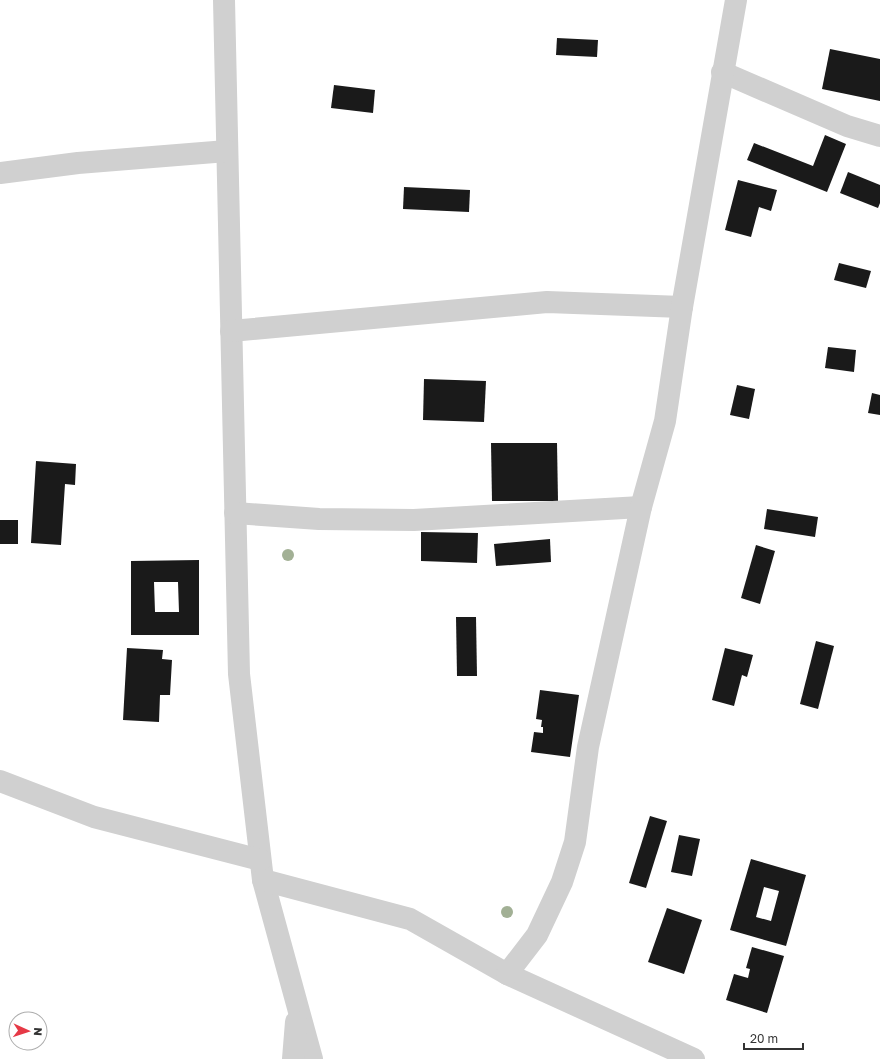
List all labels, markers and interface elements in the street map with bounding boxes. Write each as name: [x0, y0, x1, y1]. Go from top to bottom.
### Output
north arrow: [8, 1011, 48, 1051]
scale bar: [744, 1025, 803, 1051]
text: N: [32, 1027, 45, 1036]
text: 20 m: [750, 1031, 778, 1046]

